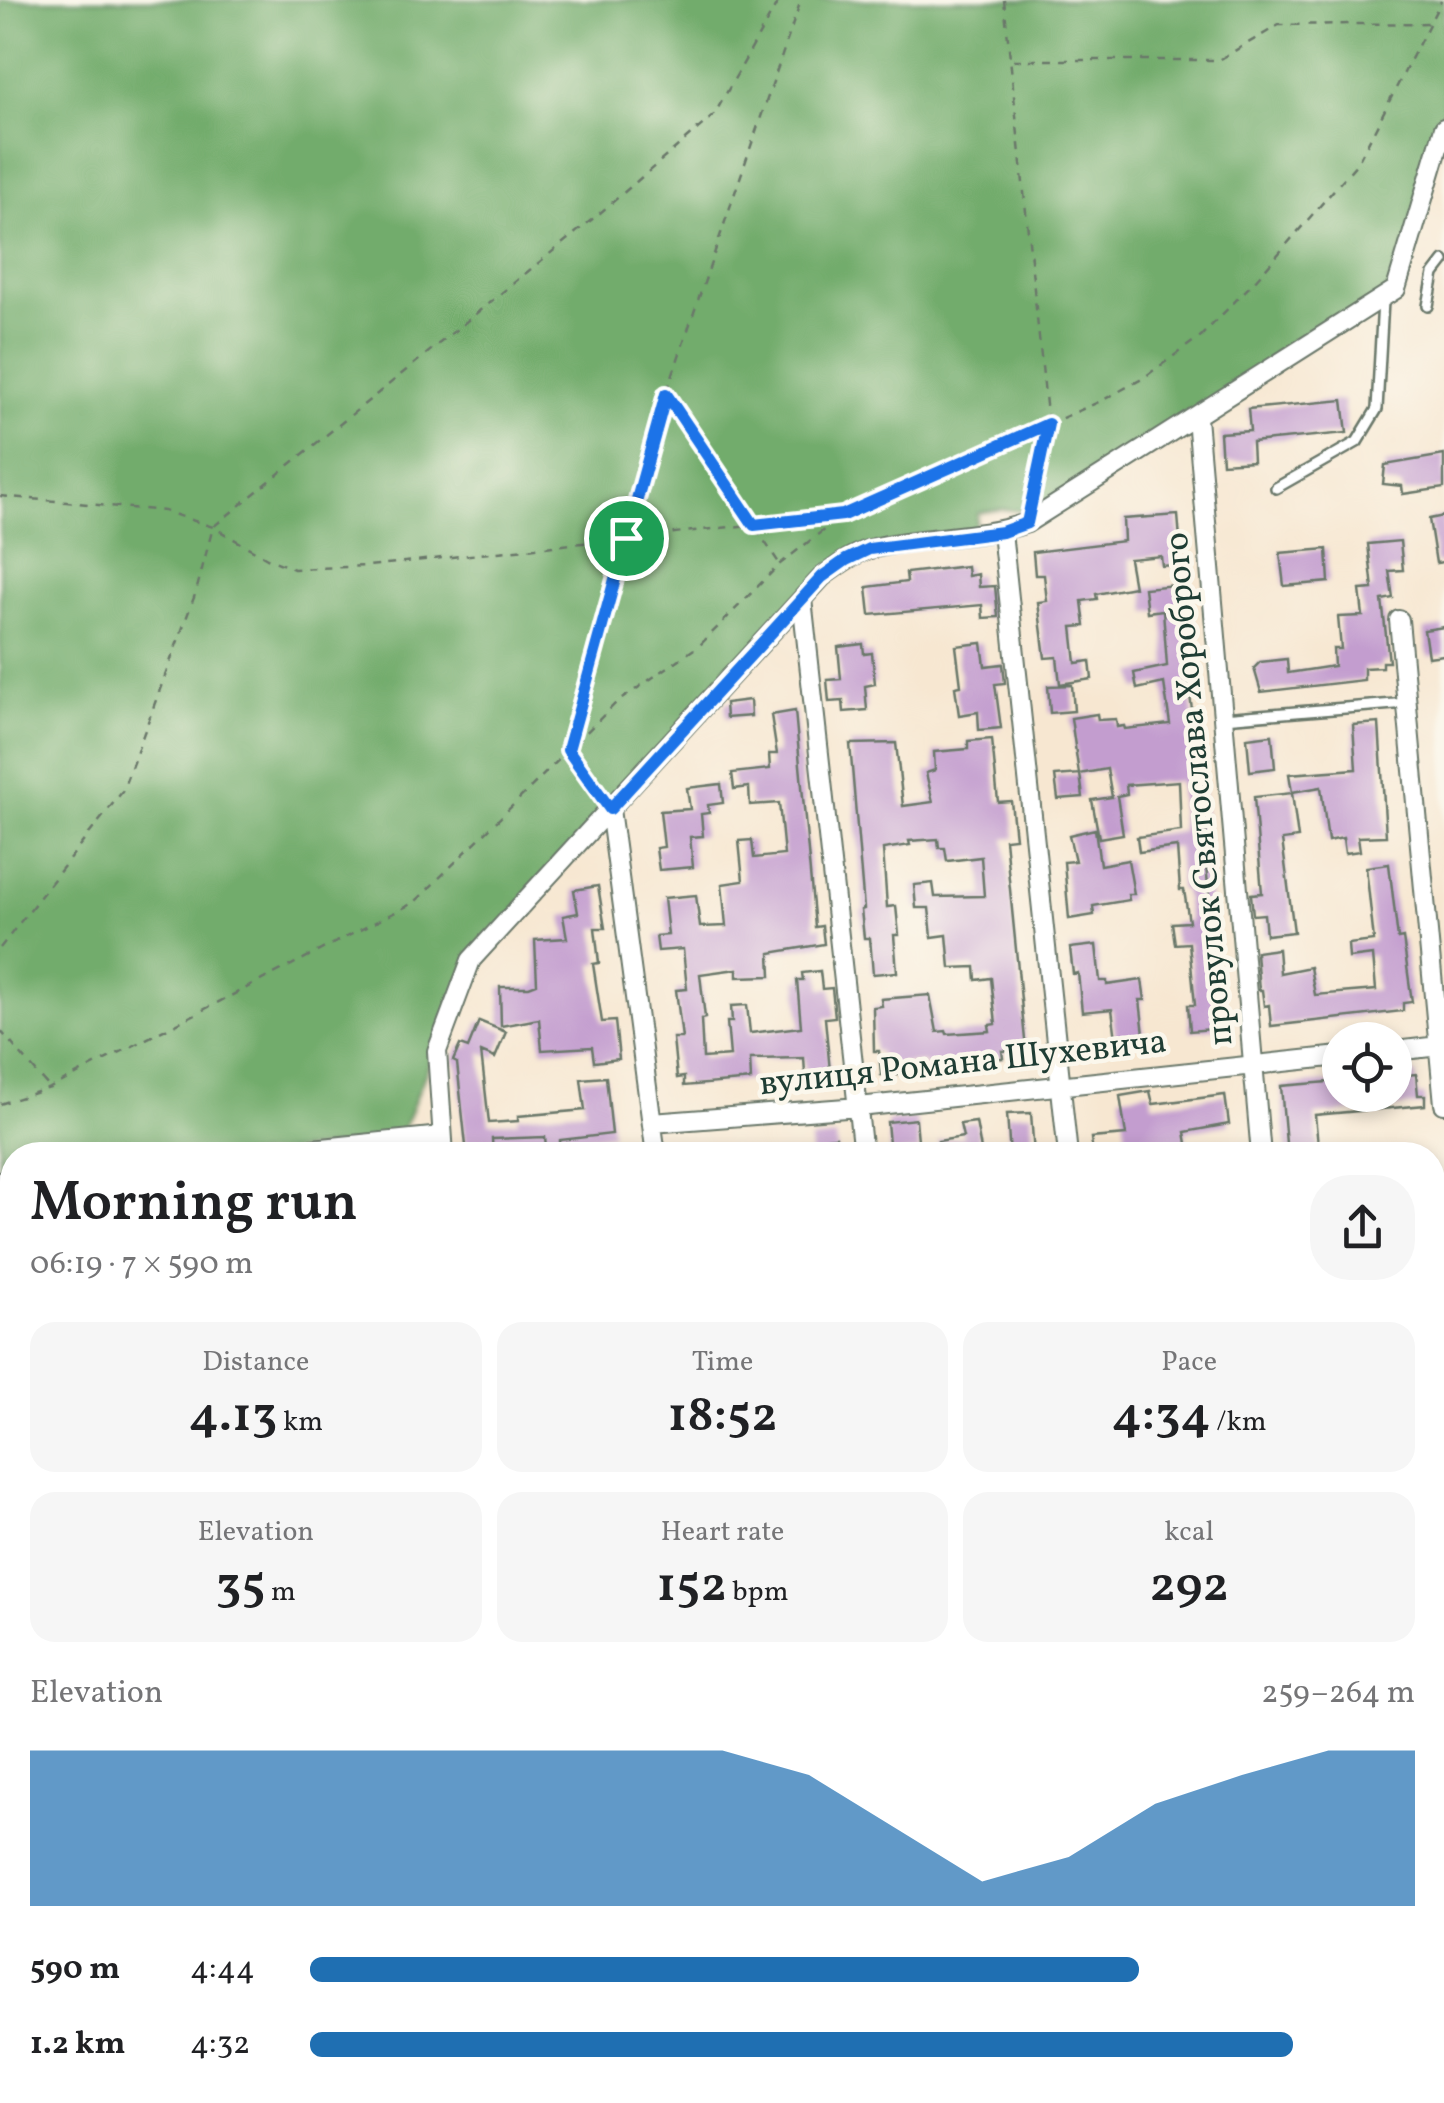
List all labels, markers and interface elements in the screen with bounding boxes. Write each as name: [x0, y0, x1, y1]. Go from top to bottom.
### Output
pin: [584, 496, 669, 581]
icon: arrive: [599, 511, 654, 566]
street label: провулок Святослава Хороброго: [1154, 530, 1246, 1047]
street label: вулиця Романа Шухевича: [757, 1019, 1169, 1109]
map controls: [1322, 1022, 1412, 1112]
button: locate: [1322, 1022, 1412, 1112]
text: Morning run: [30, 1167, 358, 1243]
button: share: [1310, 1175, 1415, 1280]
text: 06:19 · 7 × 590 m: [30, 1243, 253, 1287]
text: Distance: [202, 1343, 309, 1382]
text: Time: [692, 1343, 753, 1382]
text: Pace: [1161, 1343, 1217, 1382]
text: 4.13: [189, 1382, 277, 1452]
text: 18:52: [668, 1382, 777, 1452]
text: 4:34: [1112, 1382, 1211, 1452]
text: km: [277, 1403, 323, 1442]
text: /km: [1211, 1403, 1267, 1442]
text: Elevation: [198, 1513, 314, 1552]
text: Heart rate: [661, 1513, 784, 1552]
text: kcal: [1164, 1513, 1214, 1552]
text: 35: [216, 1552, 265, 1622]
text: 152: [657, 1552, 727, 1622]
text: 292: [1150, 1552, 1229, 1622]
text: m: [265, 1573, 296, 1612]
text: bpm: [727, 1573, 788, 1612]
text: Elevation: [30, 1672, 163, 1716]
text: 259–264 m: [1261, 1672, 1415, 1716]
text: 590 m: [30, 1948, 120, 1992]
text: 4:44: [190, 1948, 255, 1992]
text: 1.2 km: [30, 2023, 125, 2067]
text: 4:32: [190, 2023, 250, 2067]

